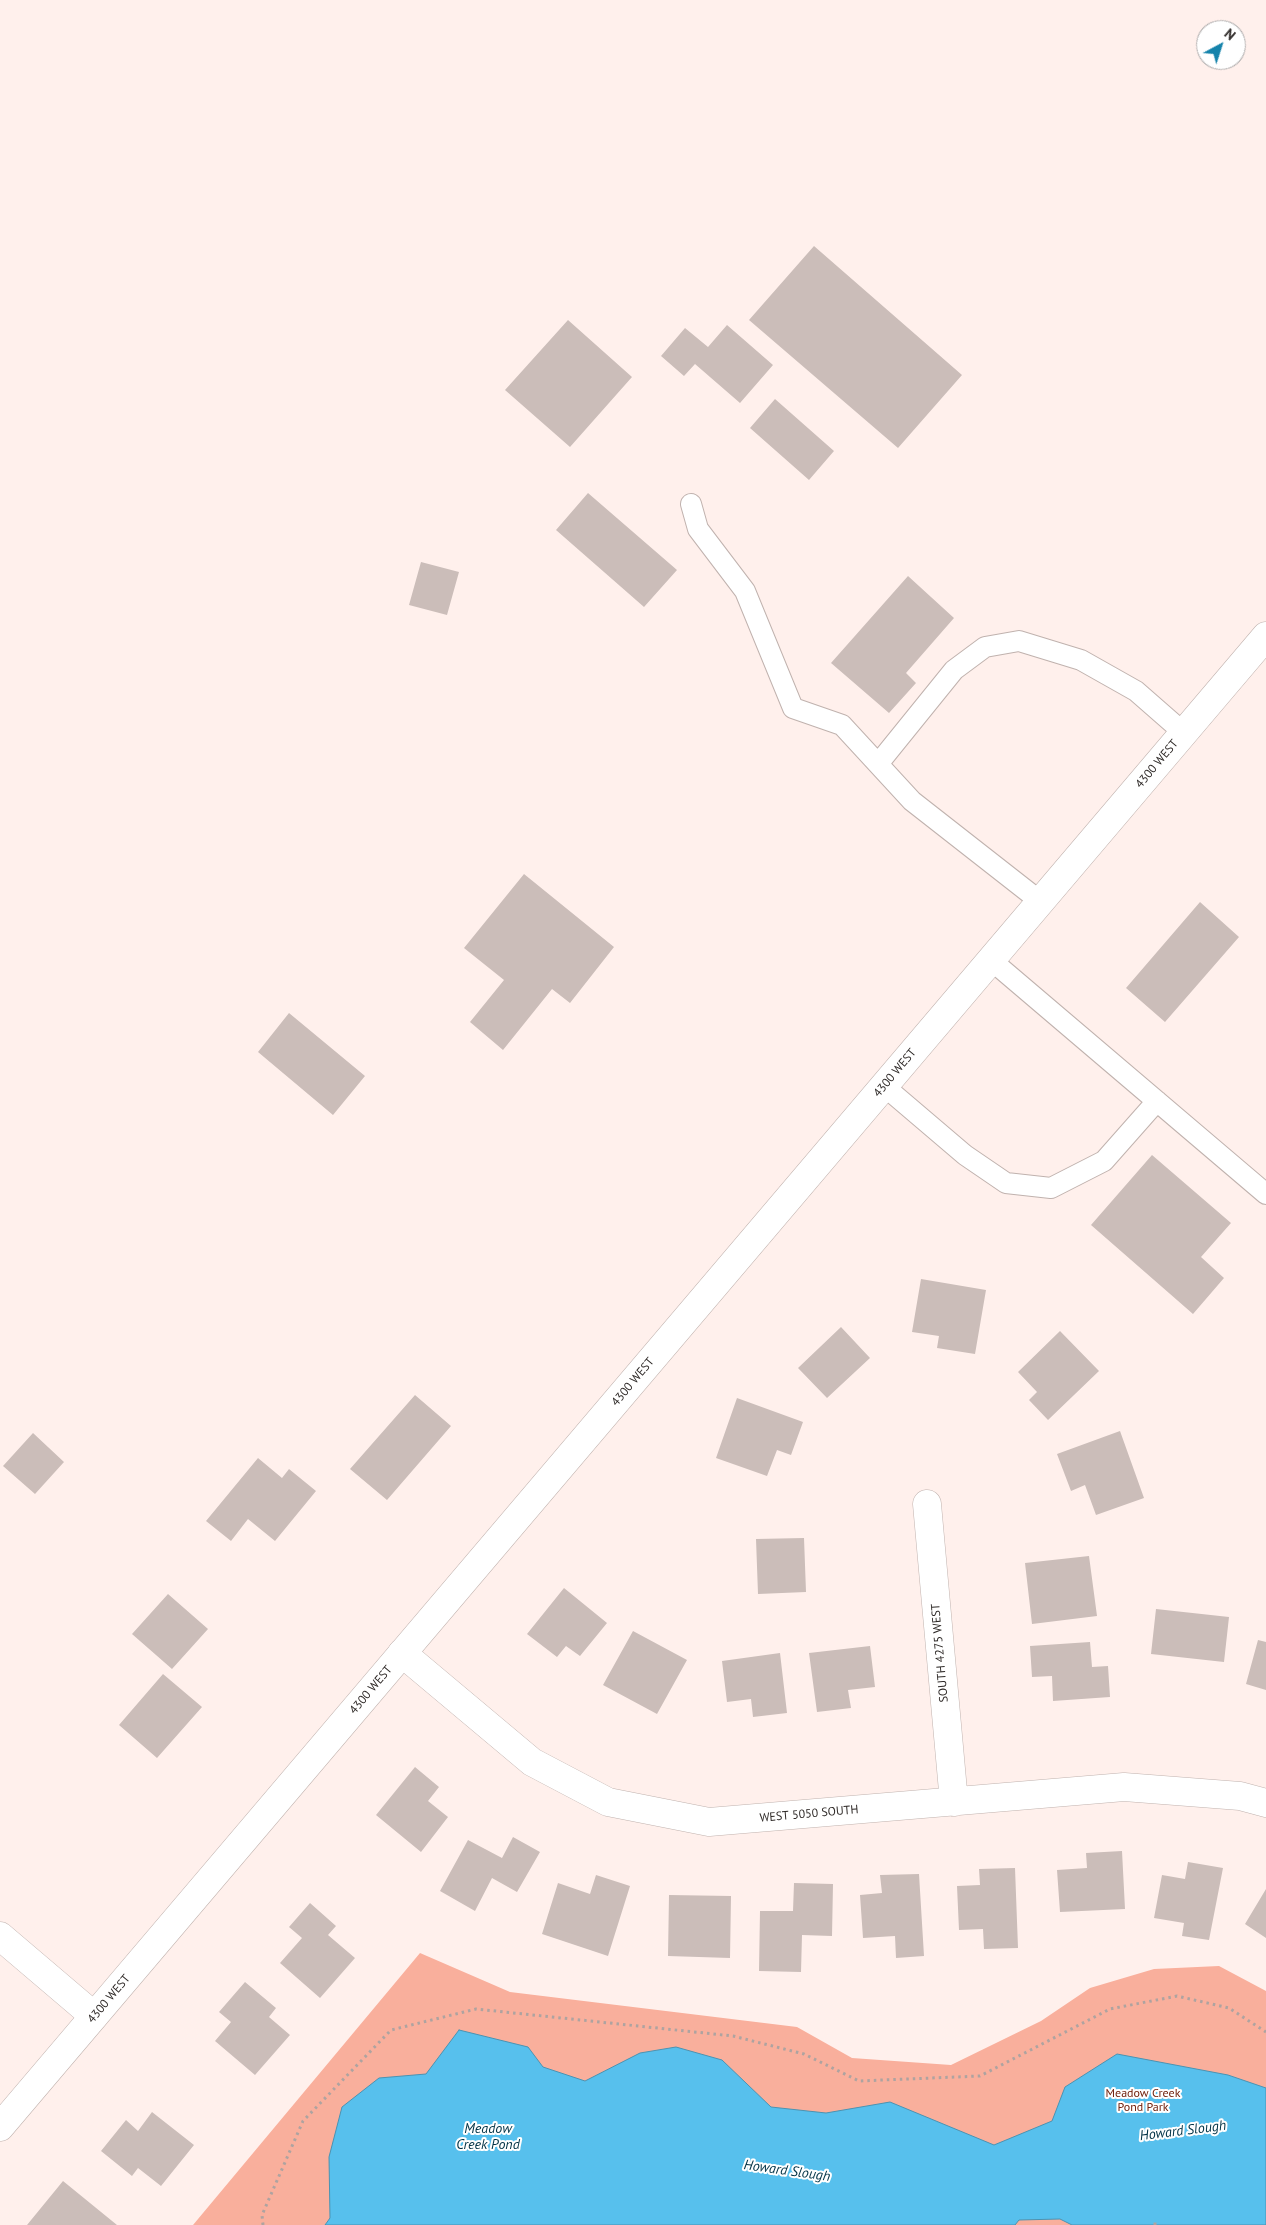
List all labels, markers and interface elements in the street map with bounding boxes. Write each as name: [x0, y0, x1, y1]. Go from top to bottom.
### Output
north arrow: [1196, 20, 1246, 70]
text: N: [1221, 24, 1239, 44]
street label: 4300 WEST: [1133, 737, 1181, 791]
street label: 4300 WEST: [871, 1046, 919, 1100]
street label: 4300 WEST: [609, 1355, 657, 1409]
street label: SOUTH 4275 WEST: [929, 1603, 951, 1703]
street label: 4300 WEST: [347, 1663, 395, 1717]
street label: WEST 5050 SOUTH: [759, 1803, 859, 1825]
street label: 4300 WEST: [85, 1972, 133, 2026]
park label: Meadow Creek Pond Park: [1106, 2087, 1180, 2115]
water label: Howard Slough: [1139, 2117, 1227, 2145]
water label: Meadow Creek Pond: [456, 2121, 520, 2154]
water label: Howard Slough: [743, 2157, 831, 2185]

